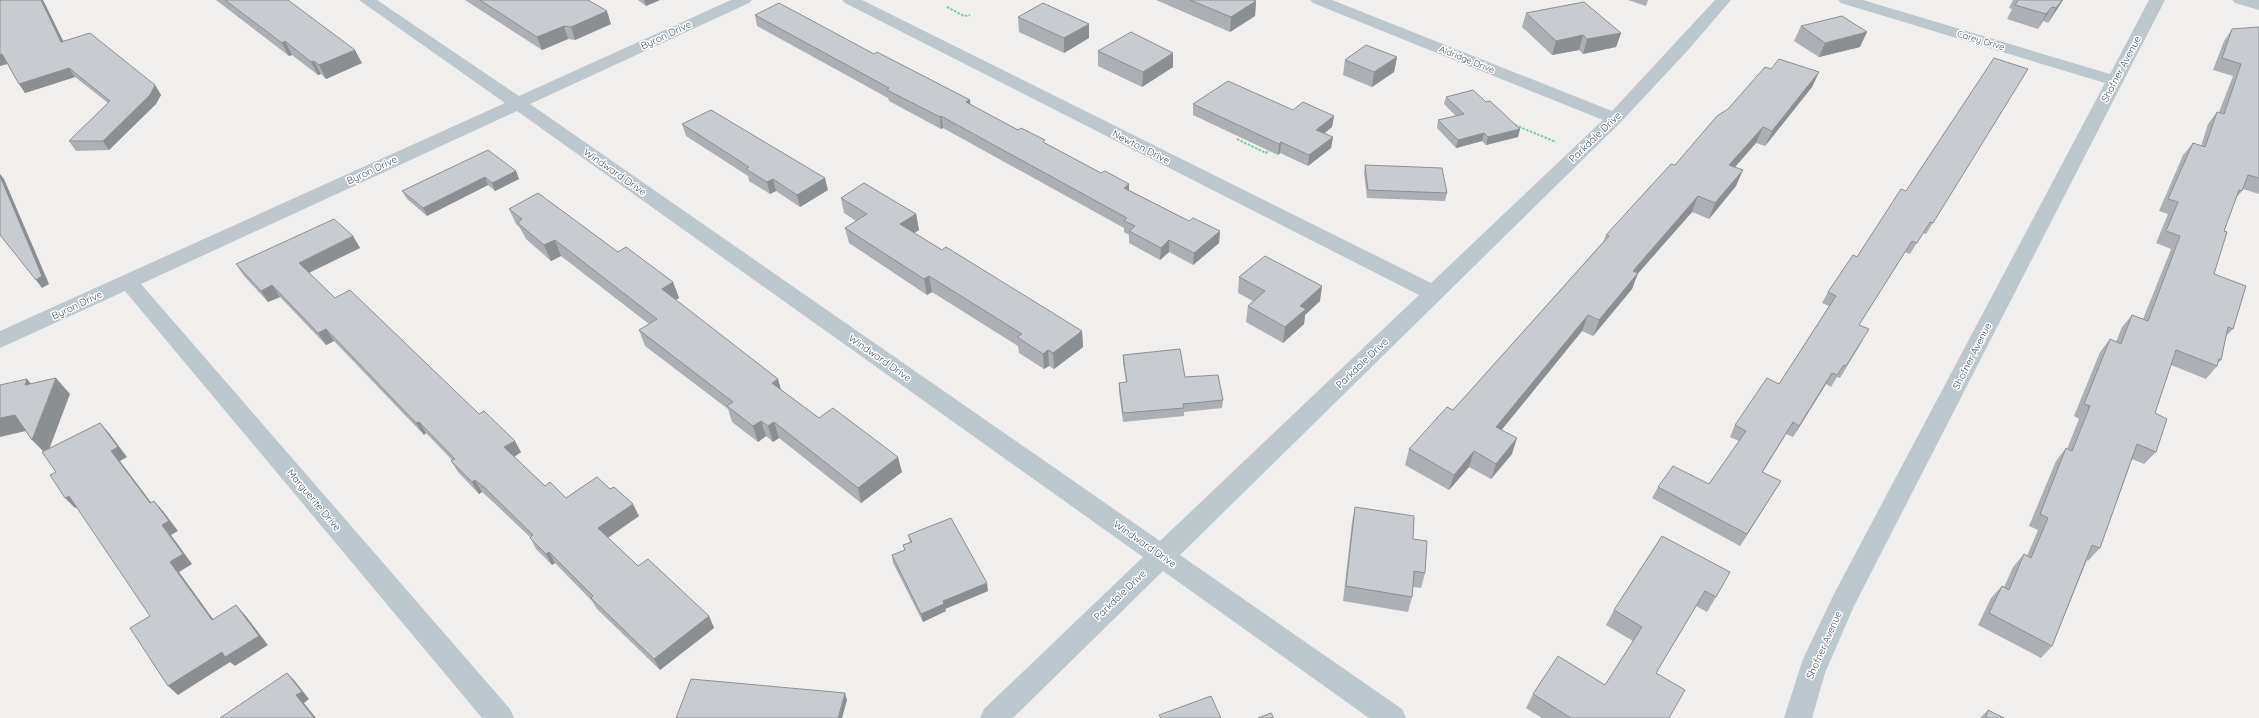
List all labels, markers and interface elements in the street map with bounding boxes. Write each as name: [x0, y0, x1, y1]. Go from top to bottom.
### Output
street label: Byron Drive: [639, 17, 694, 52]
street label: Carey Drive: [1956, 28, 2006, 52]
street label: Shofner Avenue: [2098, 33, 2144, 104]
street label: Aldridge Drive: [1438, 43, 1496, 75]
street label: Parkdale Drive: [1566, 109, 1624, 165]
street label: Newton Drive: [1110, 127, 1172, 167]
street label: Windward Drive: [581, 146, 649, 199]
street label: Byron Drive: [345, 152, 400, 187]
street label: Byron Drive: [50, 287, 105, 322]
street label: Shofner Avenue: [1950, 320, 1995, 392]
street label: Windward Drive: [846, 332, 914, 385]
street label: Parkdale Drive: [1333, 335, 1391, 391]
street label: Marguerite Drive: [284, 466, 344, 534]
street label: Windward Drive: [1111, 518, 1179, 571]
street label: Parkdale Drive: [1091, 567, 1149, 623]
street label: Shofner Avenue: [1803, 609, 1845, 681]

